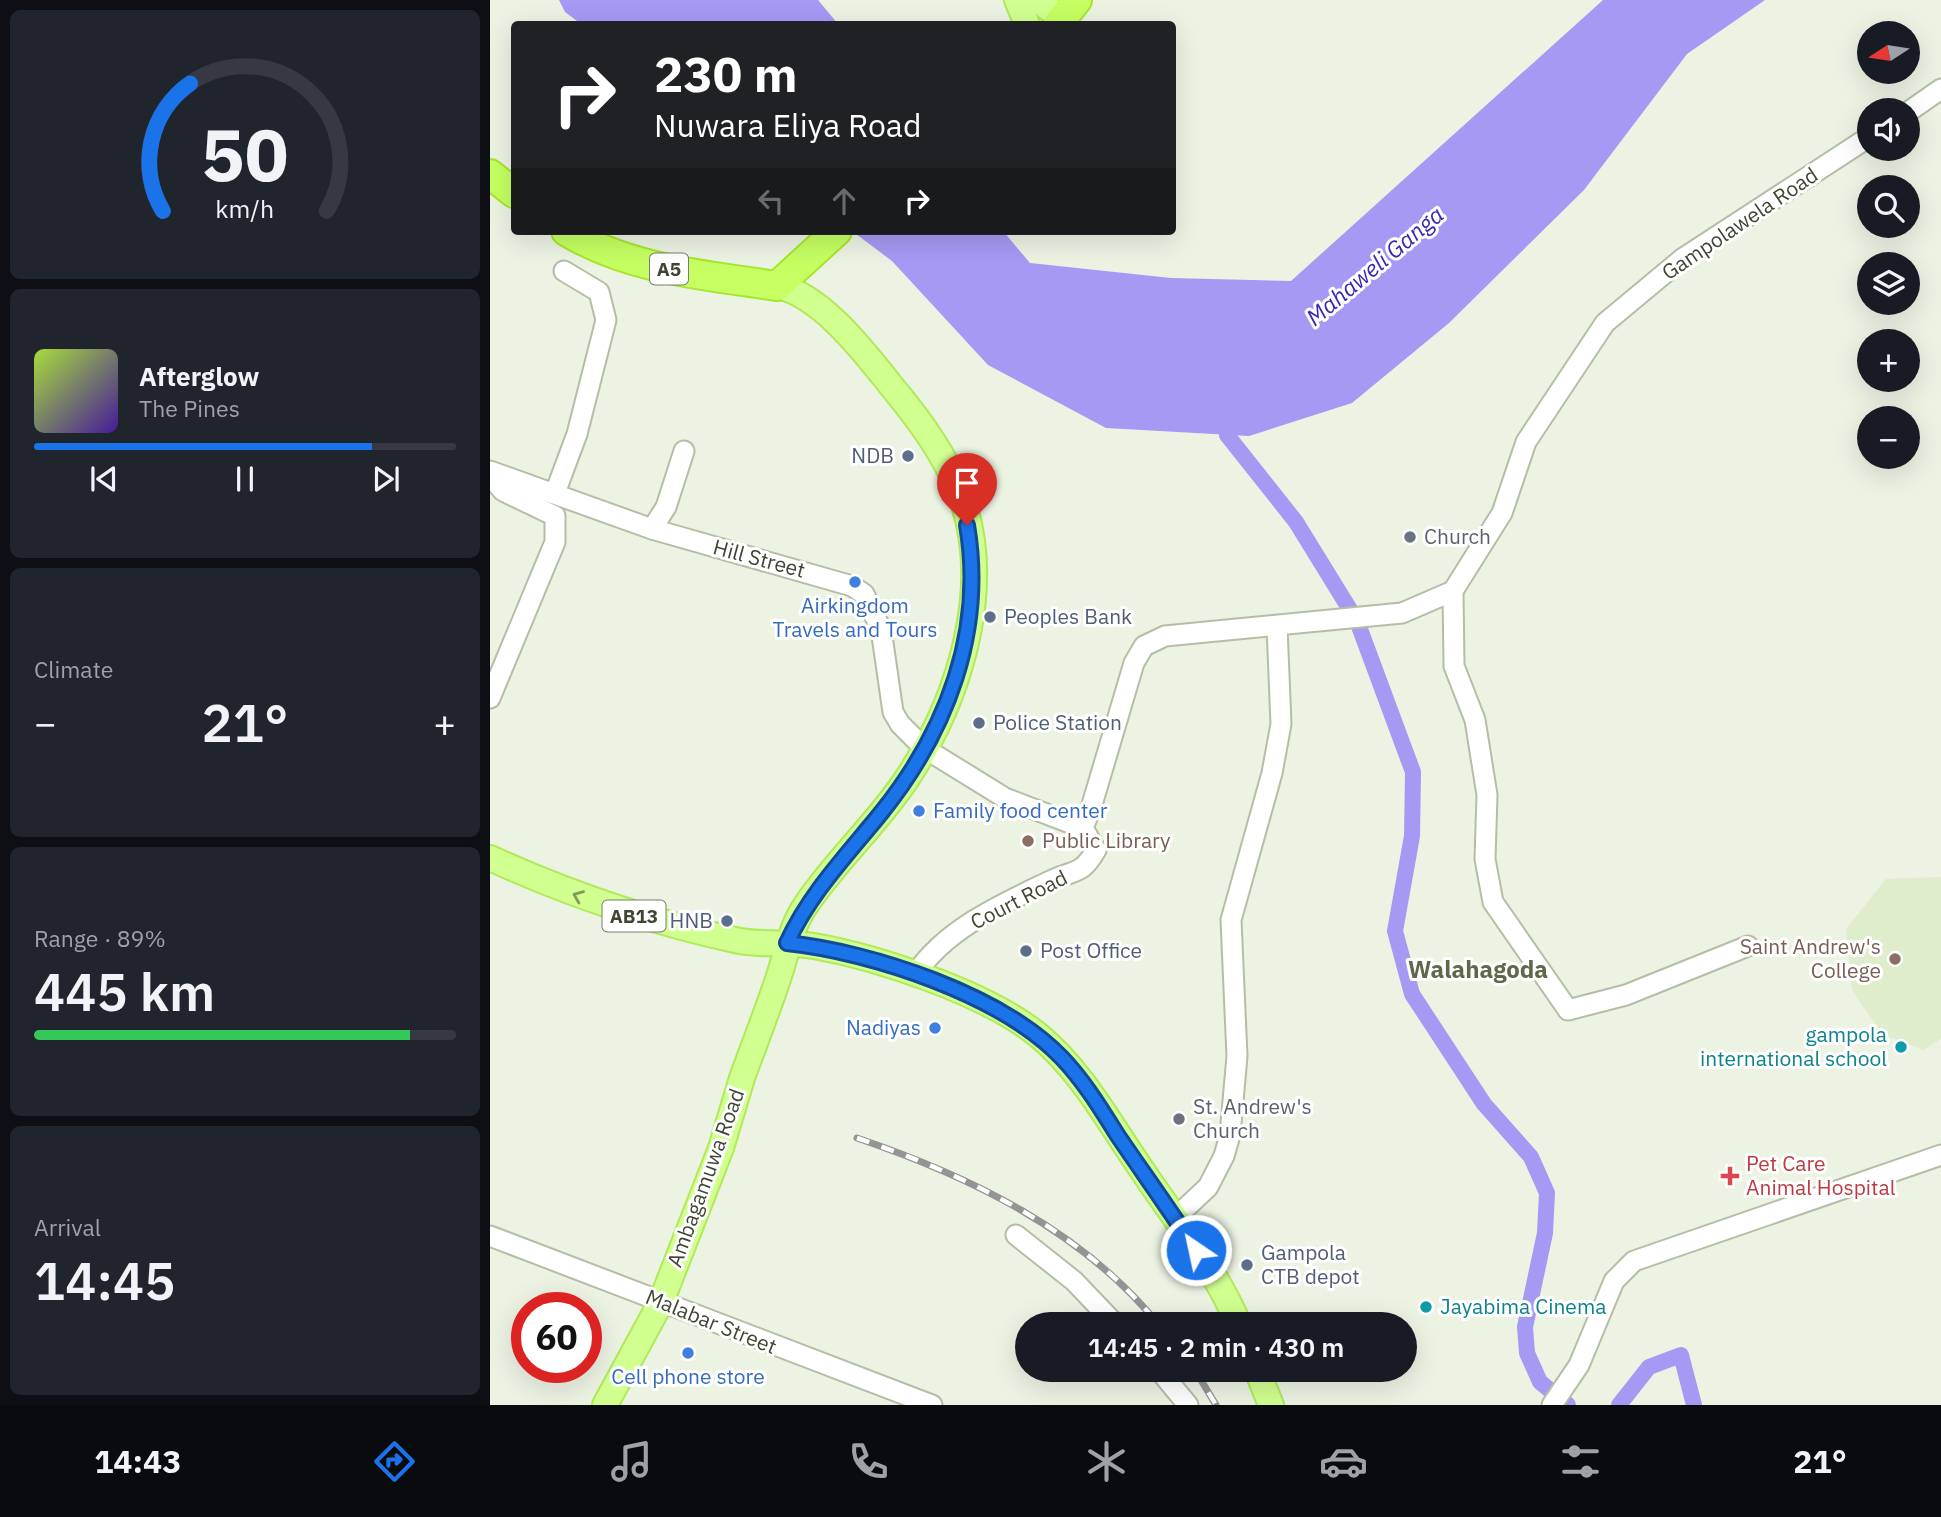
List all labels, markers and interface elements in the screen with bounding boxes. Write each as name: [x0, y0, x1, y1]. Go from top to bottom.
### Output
north arrow: [1857, 21, 1920, 84]
map controls: [1857, 21, 1920, 469]
text: 230 m: [654, 42, 798, 105]
icon: right: [539, 49, 630, 140]
button: sound: [1857, 98, 1920, 161]
text: Nuwara Eliya Road: [654, 104, 922, 146]
text: 50: [201, 106, 289, 201]
street label: Gampolawela Road: [1656, 160, 1823, 286]
button: search: [1857, 175, 1920, 238]
icon: left: [752, 182, 790, 220]
icon: ahead: [825, 182, 863, 220]
icon: right: [898, 182, 936, 220]
text: km/h: [216, 191, 274, 224]
water label: Mahaweli Ganga: [1299, 199, 1449, 332]
button: layers: [1857, 252, 1920, 315]
road number: A5: [650, 254, 688, 284]
button: +: [1857, 329, 1920, 392]
text: Afterglow: [139, 359, 259, 393]
text: The Pines: [139, 393, 240, 423]
button: −: [1857, 406, 1920, 469]
place label: NDB: [851, 441, 894, 469]
marker: NDB: [900, 448, 916, 464]
pin: [937, 453, 997, 525]
icon: previous: [85, 460, 123, 498]
icon: pause: [226, 460, 264, 498]
icon: next: [367, 460, 405, 498]
icon: arrive: [948, 464, 986, 502]
place label: Church: [1424, 522, 1491, 550]
marker: Church: [1402, 529, 1418, 545]
street label: Hill Street: [710, 532, 808, 584]
marker: Airkingdom Travels and Tours: [847, 574, 863, 590]
place label: Airkingdom Travels and Tours: [773, 591, 937, 643]
place label: Peoples Bank: [1004, 602, 1132, 630]
marker: Peoples Bank: [982, 609, 998, 625]
text: Climate: [34, 654, 113, 684]
text: 21°: [202, 689, 288, 756]
text: −: [34, 698, 57, 747]
text: +: [433, 698, 456, 747]
place label: Police Station: [993, 708, 1122, 736]
marker: Police Station: [971, 715, 987, 731]
place label: Family food center: [933, 796, 1108, 824]
marker: Family food center: [911, 803, 927, 819]
place label: Public Library: [1042, 826, 1171, 854]
marker: Public Library: [1020, 833, 1036, 849]
street label: Court Road: [965, 863, 1072, 935]
one-way arrow: [573, 890, 585, 904]
road number: AB13: [603, 900, 666, 932]
place label: HNB: [670, 906, 713, 934]
marker: HNB: [719, 913, 735, 929]
text: Range · 89%: [34, 923, 166, 953]
place label: Saint Andrew's College: [1740, 932, 1881, 984]
place label: Post Office: [1040, 936, 1142, 964]
marker: Post Office: [1018, 943, 1034, 959]
marker: Saint Andrew's College: [1887, 951, 1903, 967]
district label: Walahagoda: [1408, 953, 1548, 985]
text: 445 km: [34, 958, 215, 1025]
place label: Nadiyas: [846, 1013, 921, 1041]
marker: Nadiyas: [927, 1020, 943, 1036]
place label: gampola international school: [1700, 1020, 1887, 1072]
marker: gampola international school: [1893, 1039, 1909, 1055]
street label: Ambagamuwa Road: [660, 1085, 750, 1271]
place label: St. Andrew's Church: [1193, 1092, 1312, 1144]
marker: St. Andrew's Church: [1171, 1111, 1187, 1127]
place label: Pet Care Animal Hospital: [1746, 1149, 1896, 1201]
marker: Pet Care Animal Hospital: [1720, 1166, 1740, 1186]
text: Arrival: [34, 1212, 101, 1242]
position arrow: [1159, 1213, 1233, 1287]
place label: Gampola CTB depot: [1261, 1238, 1360, 1290]
text: 14:45: [34, 1247, 175, 1314]
marker: Gampola CTB depot: [1239, 1257, 1255, 1273]
street label: Malabar Street: [642, 1282, 781, 1360]
speed limit sign: 60: [511, 1292, 602, 1383]
place label: Jayabima Cinema: [1440, 1292, 1606, 1320]
marker: Jayabima Cinema: [1418, 1299, 1434, 1315]
text: 14:45 · 2 min · 430 m: [1088, 1330, 1344, 1364]
marker: Cell phone store: [680, 1345, 696, 1361]
place label: Cell phone store: [611, 1362, 765, 1390]
icon: directions: [370, 1437, 419, 1486]
icon: music: [607, 1437, 656, 1486]
icon: phone: [844, 1437, 893, 1486]
icon: climate: [1082, 1437, 1131, 1486]
icon: car: [1319, 1437, 1368, 1486]
icon: filters: [1556, 1437, 1605, 1486]
text: 14:43: [94, 1440, 182, 1482]
text: 21°: [1793, 1440, 1847, 1482]

